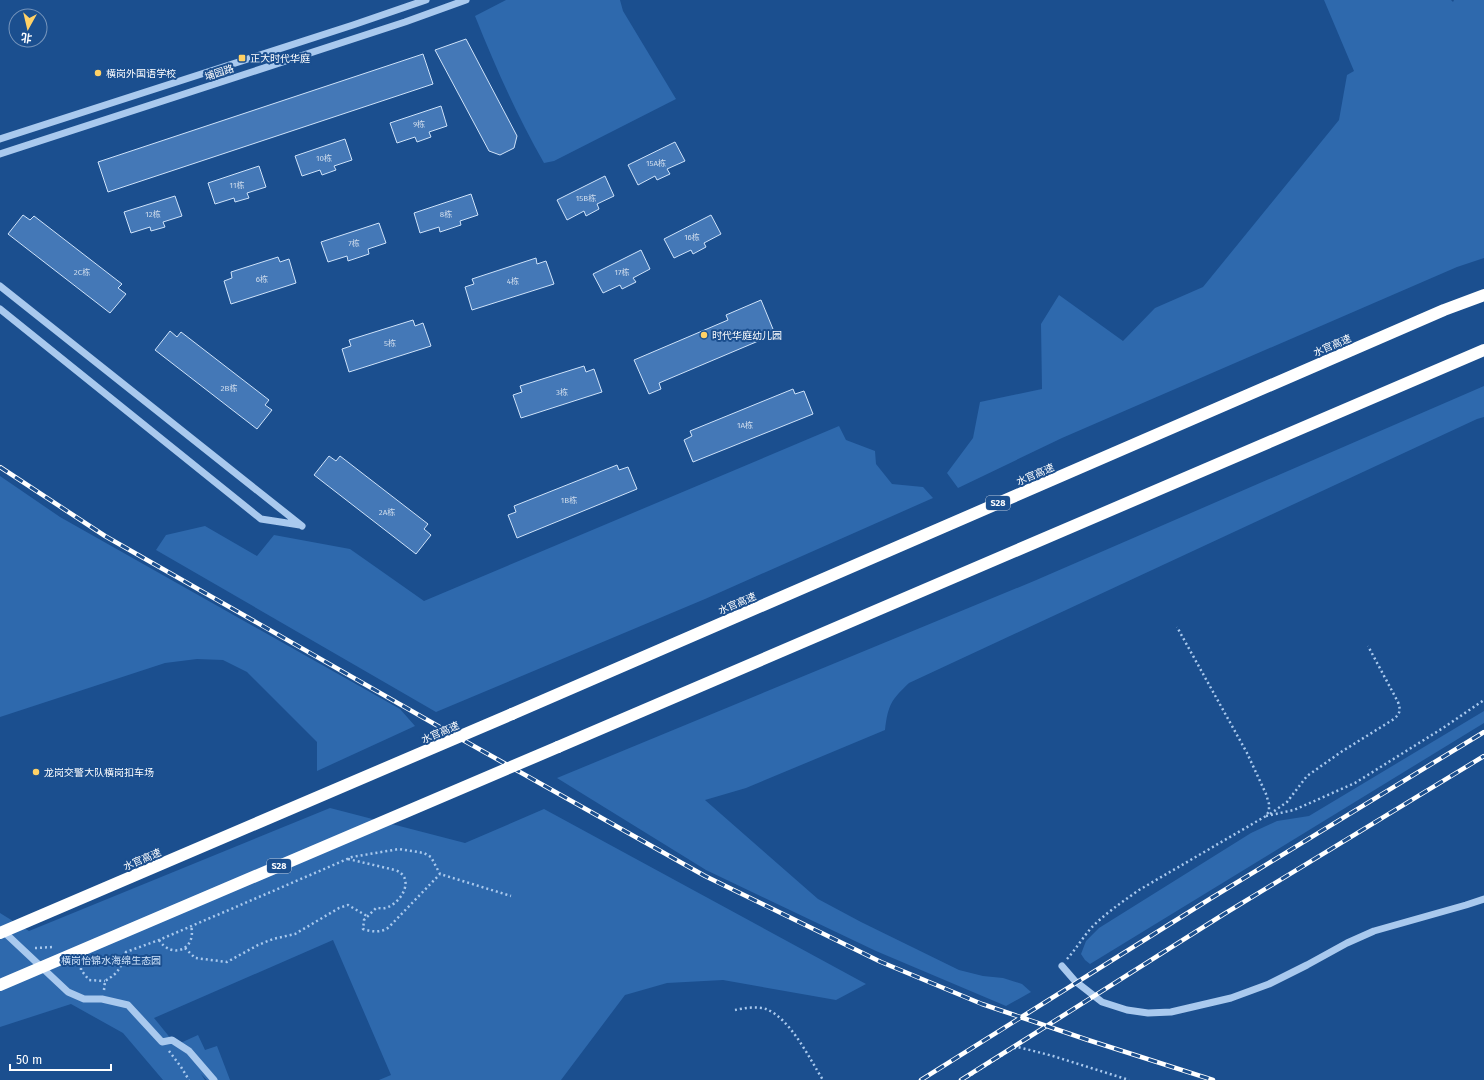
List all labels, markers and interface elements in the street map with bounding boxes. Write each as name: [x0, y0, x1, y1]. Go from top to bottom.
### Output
north arrow: [8, 8, 48, 48]
text: 北: [20, 30, 33, 45]
marker: 正大时代华庭: [237, 53, 247, 63]
place label: 正大时代华庭: [250, 53, 310, 65]
street label: 埔园路: [203, 63, 235, 83]
marker: 横岗外国语学校: [93, 68, 103, 78]
place label: 横岗外国语学校: [106, 68, 176, 80]
house number: 9栋: [413, 119, 425, 129]
house number: 10栋: [316, 153, 332, 163]
house number: 15A栋: [646, 158, 666, 168]
house number: 11栋: [230, 180, 244, 190]
house number: 15B栋: [576, 193, 596, 203]
house number: 12栋: [145, 209, 161, 219]
house number: 8栋: [440, 209, 452, 219]
house number: 16栋: [684, 232, 700, 242]
house number: 7栋: [348, 238, 360, 248]
house number: 2C栋: [74, 267, 90, 277]
house number: 17栋: [614, 267, 630, 277]
house number: 6栋: [256, 274, 268, 284]
house number: 4栋: [507, 276, 519, 286]
marker: 时代华庭幼儿园: [699, 330, 709, 340]
place label: 时代华庭幼儿园: [712, 330, 782, 342]
street label: 水官高速: [1312, 333, 1353, 359]
house number: 5栋: [384, 338, 396, 348]
house number: 2B栋: [221, 383, 237, 393]
house number: 3栋: [556, 387, 568, 397]
house number: 1A栋: [737, 420, 753, 430]
street label: 水官高速: [1015, 462, 1056, 488]
house number: 1B栋: [561, 495, 577, 505]
road number: S28: [986, 496, 1010, 510]
house number: 2A栋: [379, 507, 395, 517]
street label: 水官高速: [717, 591, 758, 617]
street label: 水官高速: [420, 720, 461, 746]
marker: 龙岗交警大队横岗扣车场: [31, 767, 41, 777]
place label: 龙岗交警大队横岗扣车场: [44, 767, 154, 779]
street label: 水官高速: [122, 847, 163, 873]
road number: S28: [267, 859, 291, 873]
park label: 横岗怡锦水海绵生态园: [61, 955, 161, 967]
scale bar: [10, 1046, 111, 1072]
text: 50 m: [16, 1053, 42, 1067]

